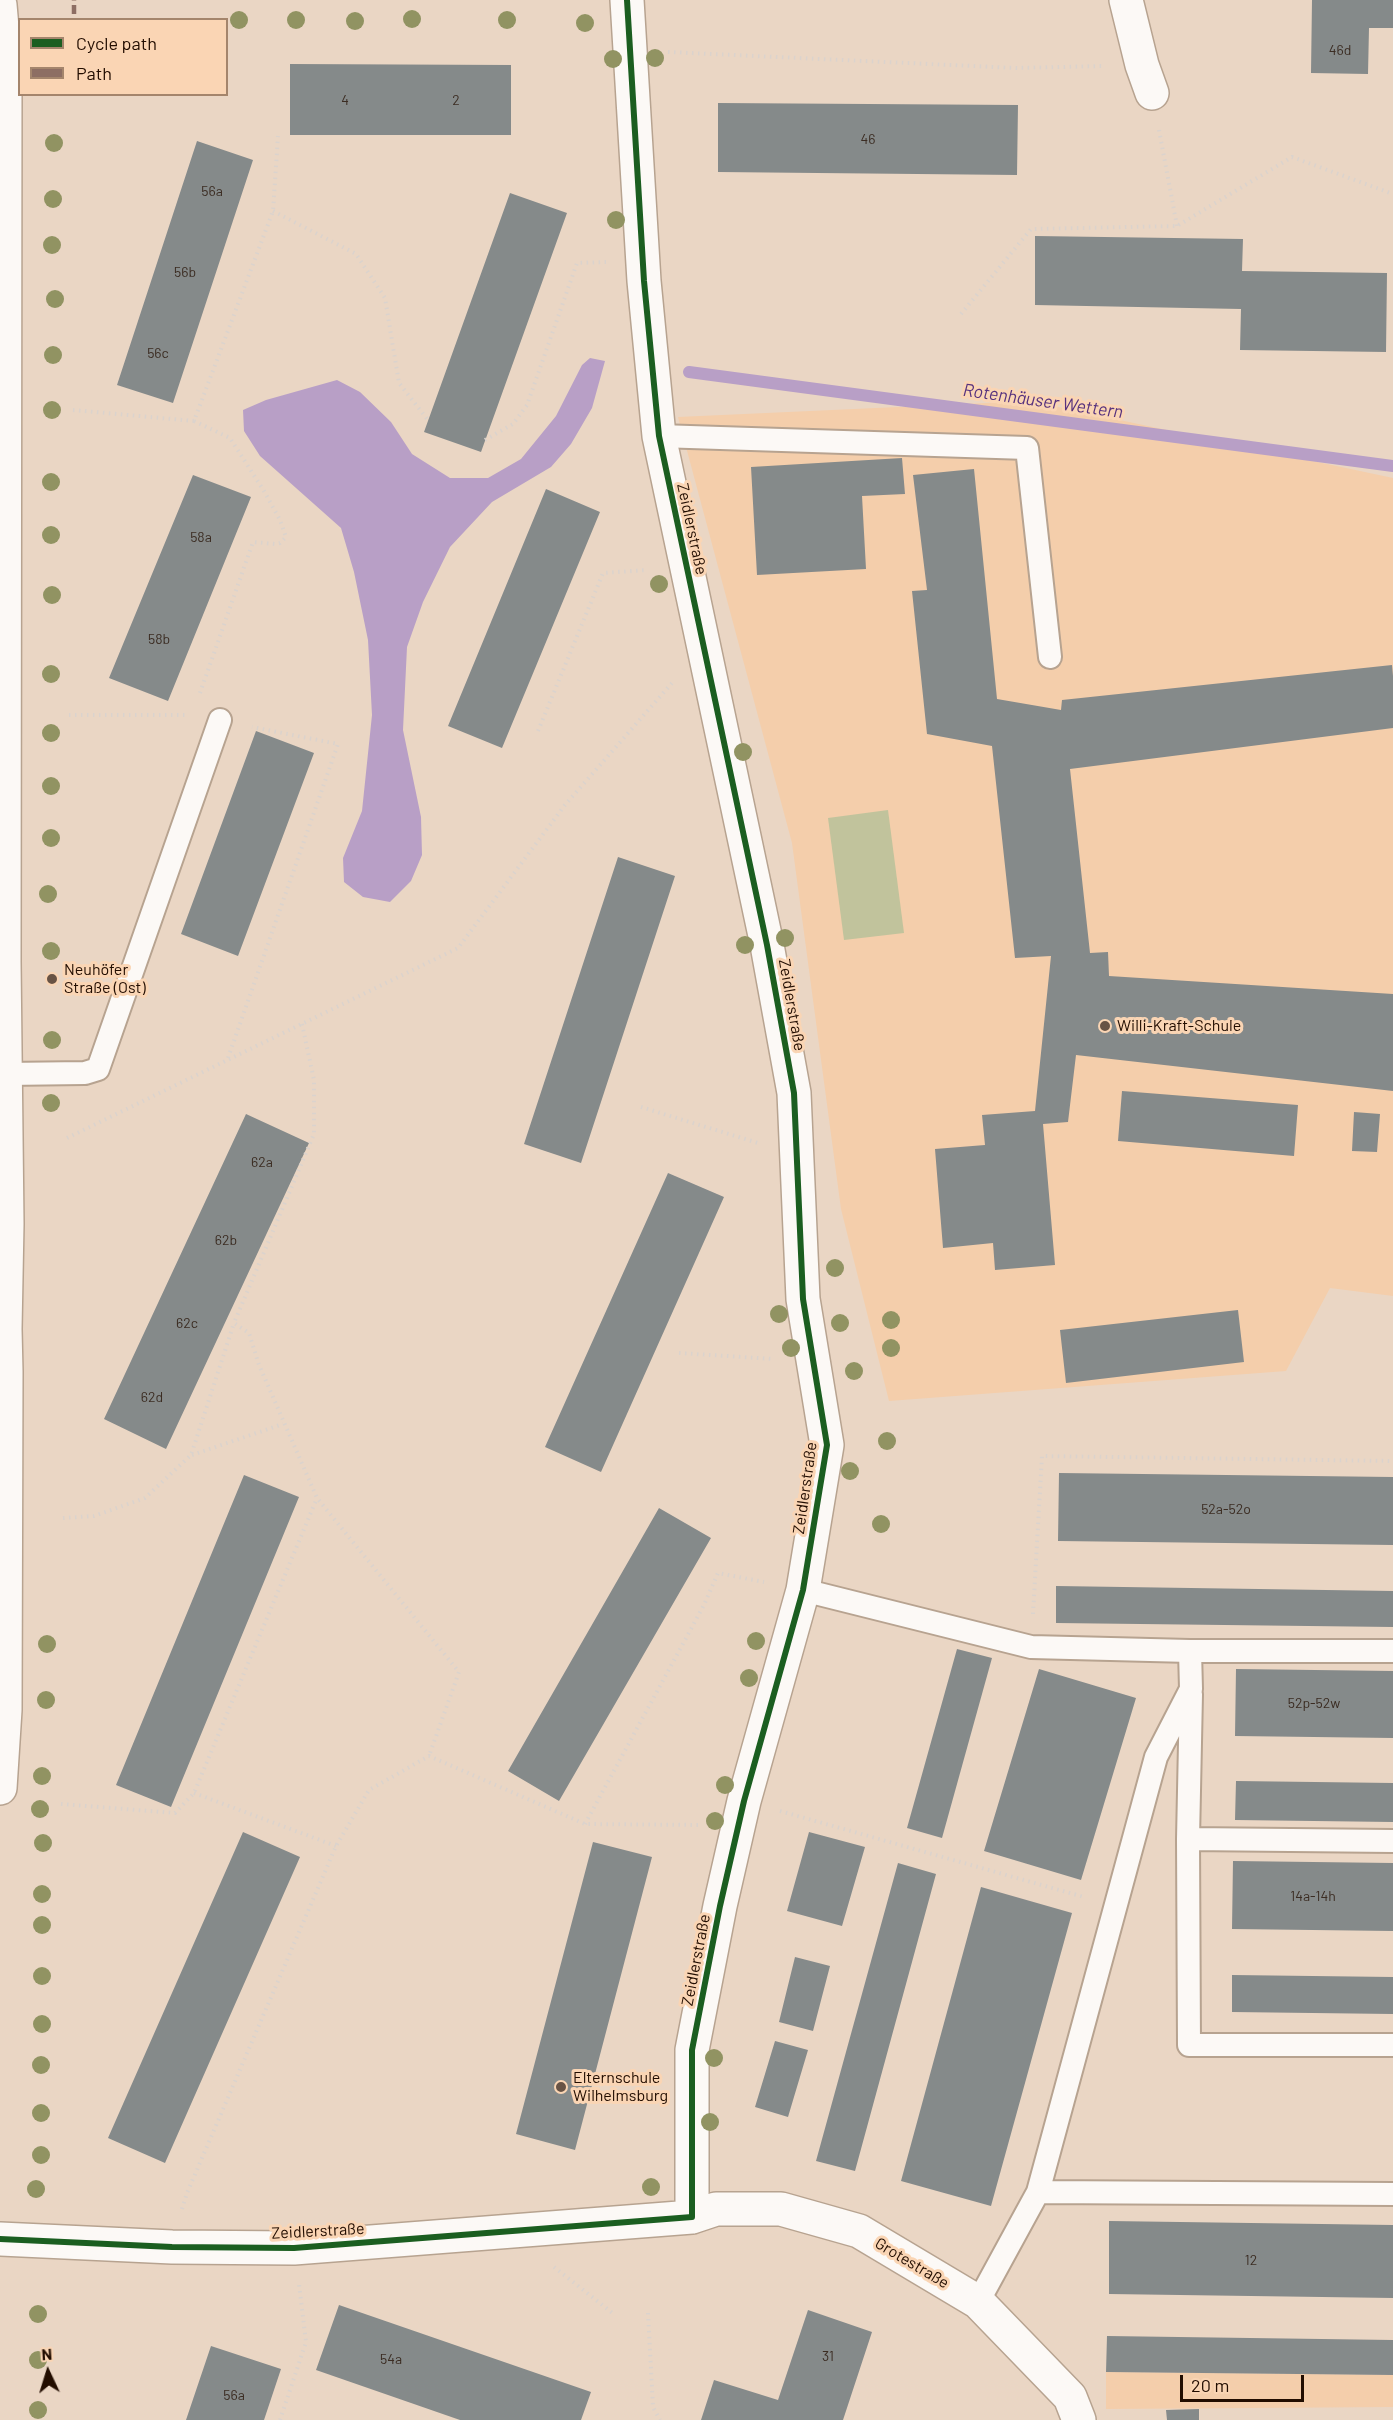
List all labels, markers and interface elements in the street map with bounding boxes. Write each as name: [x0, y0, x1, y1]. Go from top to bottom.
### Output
legend: [18, 18, 228, 96]
text: Cycle path: [76, 32, 157, 54]
house number: 46d: [1329, 42, 1351, 58]
text: Path: [76, 62, 112, 84]
house number: 4: [341, 92, 349, 108]
house number: 2: [452, 92, 460, 108]
house number: 46: [861, 131, 875, 147]
house number: 56a: [201, 183, 223, 199]
house number: 56b: [174, 264, 196, 280]
house number: 56c: [147, 345, 169, 361]
water label: Rotenhäuser Wettern: [962, 379, 1124, 423]
street label: Zeidlerstraße: [673, 482, 711, 576]
house number: 58a: [190, 529, 212, 545]
house number: 58b: [148, 631, 170, 647]
street label: Zeidlerstraße: [774, 958, 810, 1052]
place label: Neuhöfer Straße (Ost): [64, 960, 146, 998]
marker: Neuhöfer Straße (Ost): [45, 972, 59, 986]
place label: Willi-Kraft-Schule: [1117, 1016, 1241, 1036]
marker: Willi-Kraft-Schule: [1098, 1019, 1112, 1033]
house number: 62a: [251, 1154, 273, 1170]
house number: 62b: [215, 1232, 237, 1248]
house number: 62c: [176, 1315, 198, 1331]
house number: 62d: [141, 1389, 163, 1405]
street label: Zeidlerstraße: [789, 1441, 821, 1535]
house number: 52a-52o: [1201, 1501, 1251, 1517]
house number: 52p-52w: [1288, 1695, 1340, 1711]
house number: 14a-14h: [1290, 1888, 1336, 1904]
street label: Zeidlerstraße: [678, 1913, 714, 2007]
place label: Elternschule Wilhelmsburg: [573, 2068, 668, 2106]
marker: Elternschule Wilhelmsburg: [554, 2080, 568, 2094]
street label: Zeidlerstraße: [271, 2219, 365, 2243]
street label: Grotestraße: [871, 2233, 953, 2293]
house number: 12: [1245, 2252, 1257, 2268]
north arrow: [18, 2342, 78, 2402]
text: N: [41, 2344, 53, 2363]
house number: 31: [822, 2348, 834, 2364]
house number: 54a: [380, 2351, 402, 2367]
scale bar: [1183, 2363, 1308, 2401]
text: 20 m: [1191, 2374, 1229, 2396]
house number: 56a: [223, 2387, 245, 2403]

